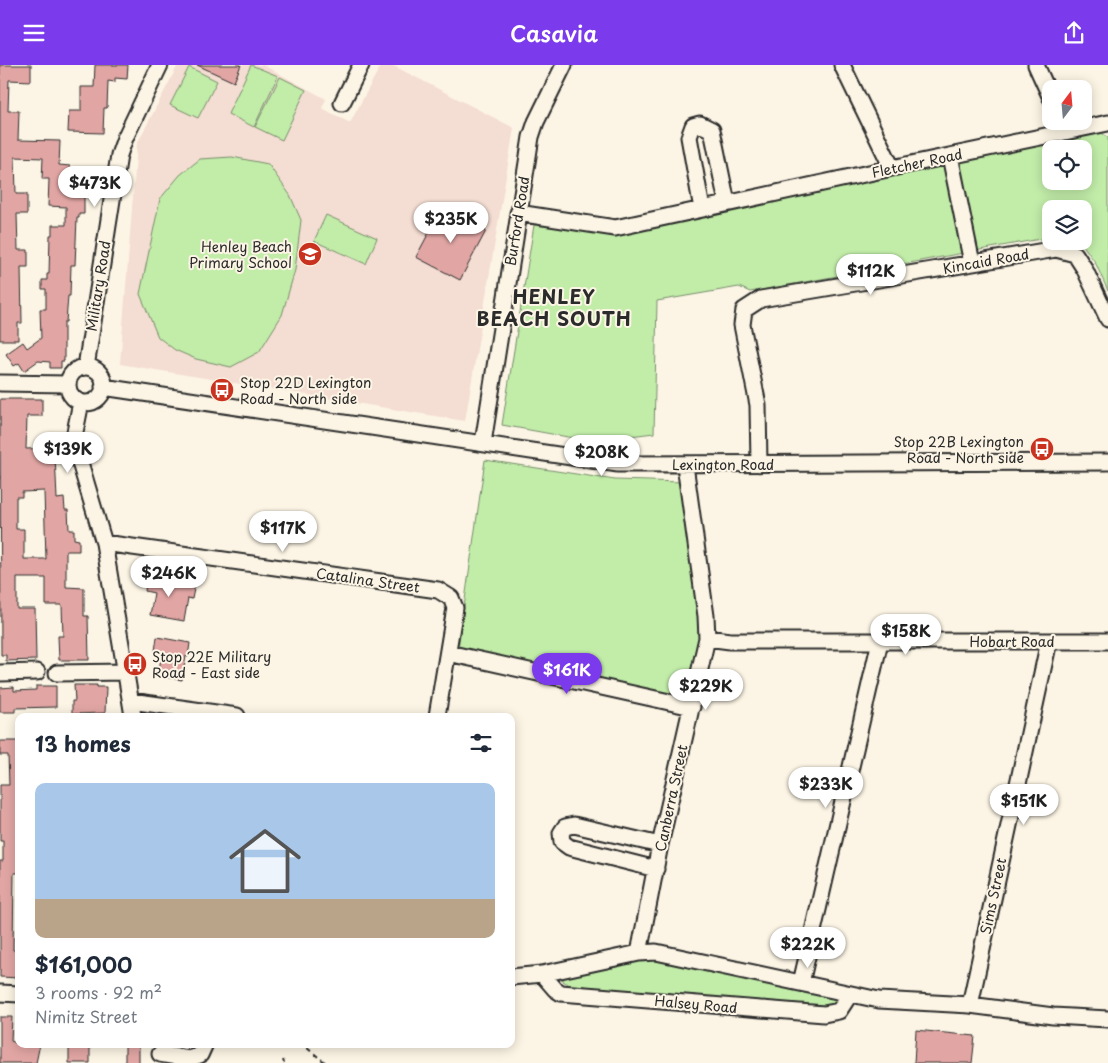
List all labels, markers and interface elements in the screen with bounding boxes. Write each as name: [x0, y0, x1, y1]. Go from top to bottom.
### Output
text: Casavia: [510, 16, 598, 49]
icon: menu: [20, 19, 48, 47]
icon: share: [1060, 19, 1088, 47]
north arrow: [1042, 80, 1092, 130]
map controls: [1042, 80, 1092, 250]
button: locate: [1042, 140, 1092, 190]
street label: Fletcher Road: [870, 143, 964, 183]
pin: $473K: [60, 165, 130, 208]
text: $473K: [69, 170, 121, 194]
street label: Burford Road: [500, 175, 534, 267]
button: layers: [1042, 200, 1092, 250]
pin: $235K: [416, 201, 486, 244]
text: $235K: [424, 206, 478, 230]
place label: Henley Beach Primary School: [189, 236, 292, 273]
street label: Military Road: [80, 239, 116, 333]
school or university icon: Henley Beach Primary School: [297, 241, 323, 267]
street label: Kincaid Road: [941, 243, 1031, 279]
pin: $112K: [836, 253, 906, 296]
text: $112K: [847, 258, 895, 282]
district label: HENLEY BEACH SOUTH: [476, 282, 632, 332]
place label: Stop 22D Lexington Road - North side: [240, 372, 371, 409]
bus stop icon: Stop 22D Lexington Road - North side: [209, 377, 235, 403]
pin: $139K: [33, 431, 103, 474]
place label: Stop 22B Lexington Road - North side: [894, 431, 1024, 468]
pin: $208K: [567, 435, 637, 477]
text: $139K: [44, 436, 92, 460]
bus stop icon: Stop 22B Lexington Road - North side: [1029, 436, 1055, 462]
text: $208K: [575, 439, 629, 463]
street label: Lexington Road: [672, 454, 774, 475]
pin: $117K: [248, 511, 318, 553]
text: $117K: [260, 515, 306, 539]
pin: $246K: [134, 555, 204, 598]
text: $246K: [141, 560, 197, 584]
street label: Catalina Street: [315, 562, 421, 598]
pin: $158K: [871, 613, 941, 656]
text: $158K: [881, 618, 931, 642]
street label: Hobart Road: [969, 631, 1055, 652]
place label: Stop 22E Military Road - East side: [152, 646, 271, 683]
bus stop icon: Stop 22E Military Road - East side: [122, 651, 148, 677]
pin: $161K: [532, 653, 602, 695]
text: $161K: [543, 657, 591, 681]
pin: $229K: [671, 669, 741, 711]
text: $229K: [679, 673, 733, 697]
text: 13 homes: [35, 727, 131, 759]
icon: filters: [467, 729, 495, 757]
street label: Canberra Street: [649, 742, 693, 854]
pin: $233K: [791, 767, 861, 809]
text: $233K: [799, 771, 853, 795]
pin: $151K: [989, 783, 1059, 826]
text: $151K: [1001, 788, 1047, 812]
icon: home: [220, 816, 310, 906]
street label: Sims Street: [975, 855, 1011, 936]
pin: $222K: [773, 927, 843, 969]
text: $222K: [781, 931, 835, 955]
text: $161,000: [35, 948, 132, 980]
text: 3 rooms · 92 m²: [35, 980, 162, 1004]
street label: Halsey Road: [654, 990, 738, 1018]
text: Nimitz Street: [35, 1004, 137, 1028]

